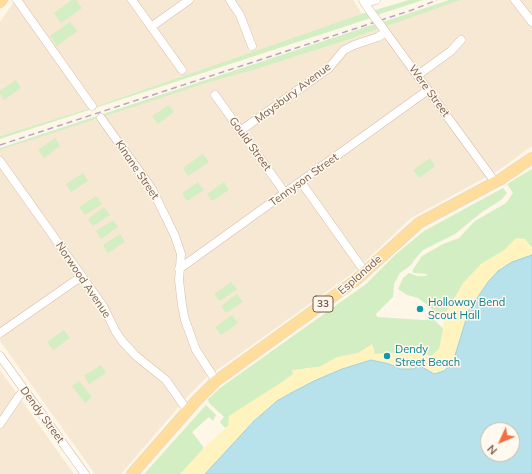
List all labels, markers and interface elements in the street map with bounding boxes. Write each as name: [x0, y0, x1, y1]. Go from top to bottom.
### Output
street label: Maysbury Avenue: [253, 60, 333, 126]
street label: Were Street: [406, 63, 452, 119]
street label: Gould Street: [226, 115, 274, 173]
street label: Kinane Street: [112, 138, 162, 202]
street label: Tennyson Street: [267, 151, 341, 209]
street label: Norwood Avenue: [53, 240, 113, 320]
street label: Esplanade: [336, 253, 384, 297]
road number: 33: [313, 296, 333, 312]
place label: Holloway Bend Scout Hall: [428, 296, 505, 322]
marker: Holloway Bend Scout Hall: [415, 304, 425, 314]
place label: Dendy Street Beach: [395, 343, 460, 369]
marker: Dendy Street Beach: [382, 351, 392, 361]
street label: Dendy Street: [17, 384, 67, 446]
north arrow: [480, 422, 520, 462]
text: N: [484, 442, 500, 457]

